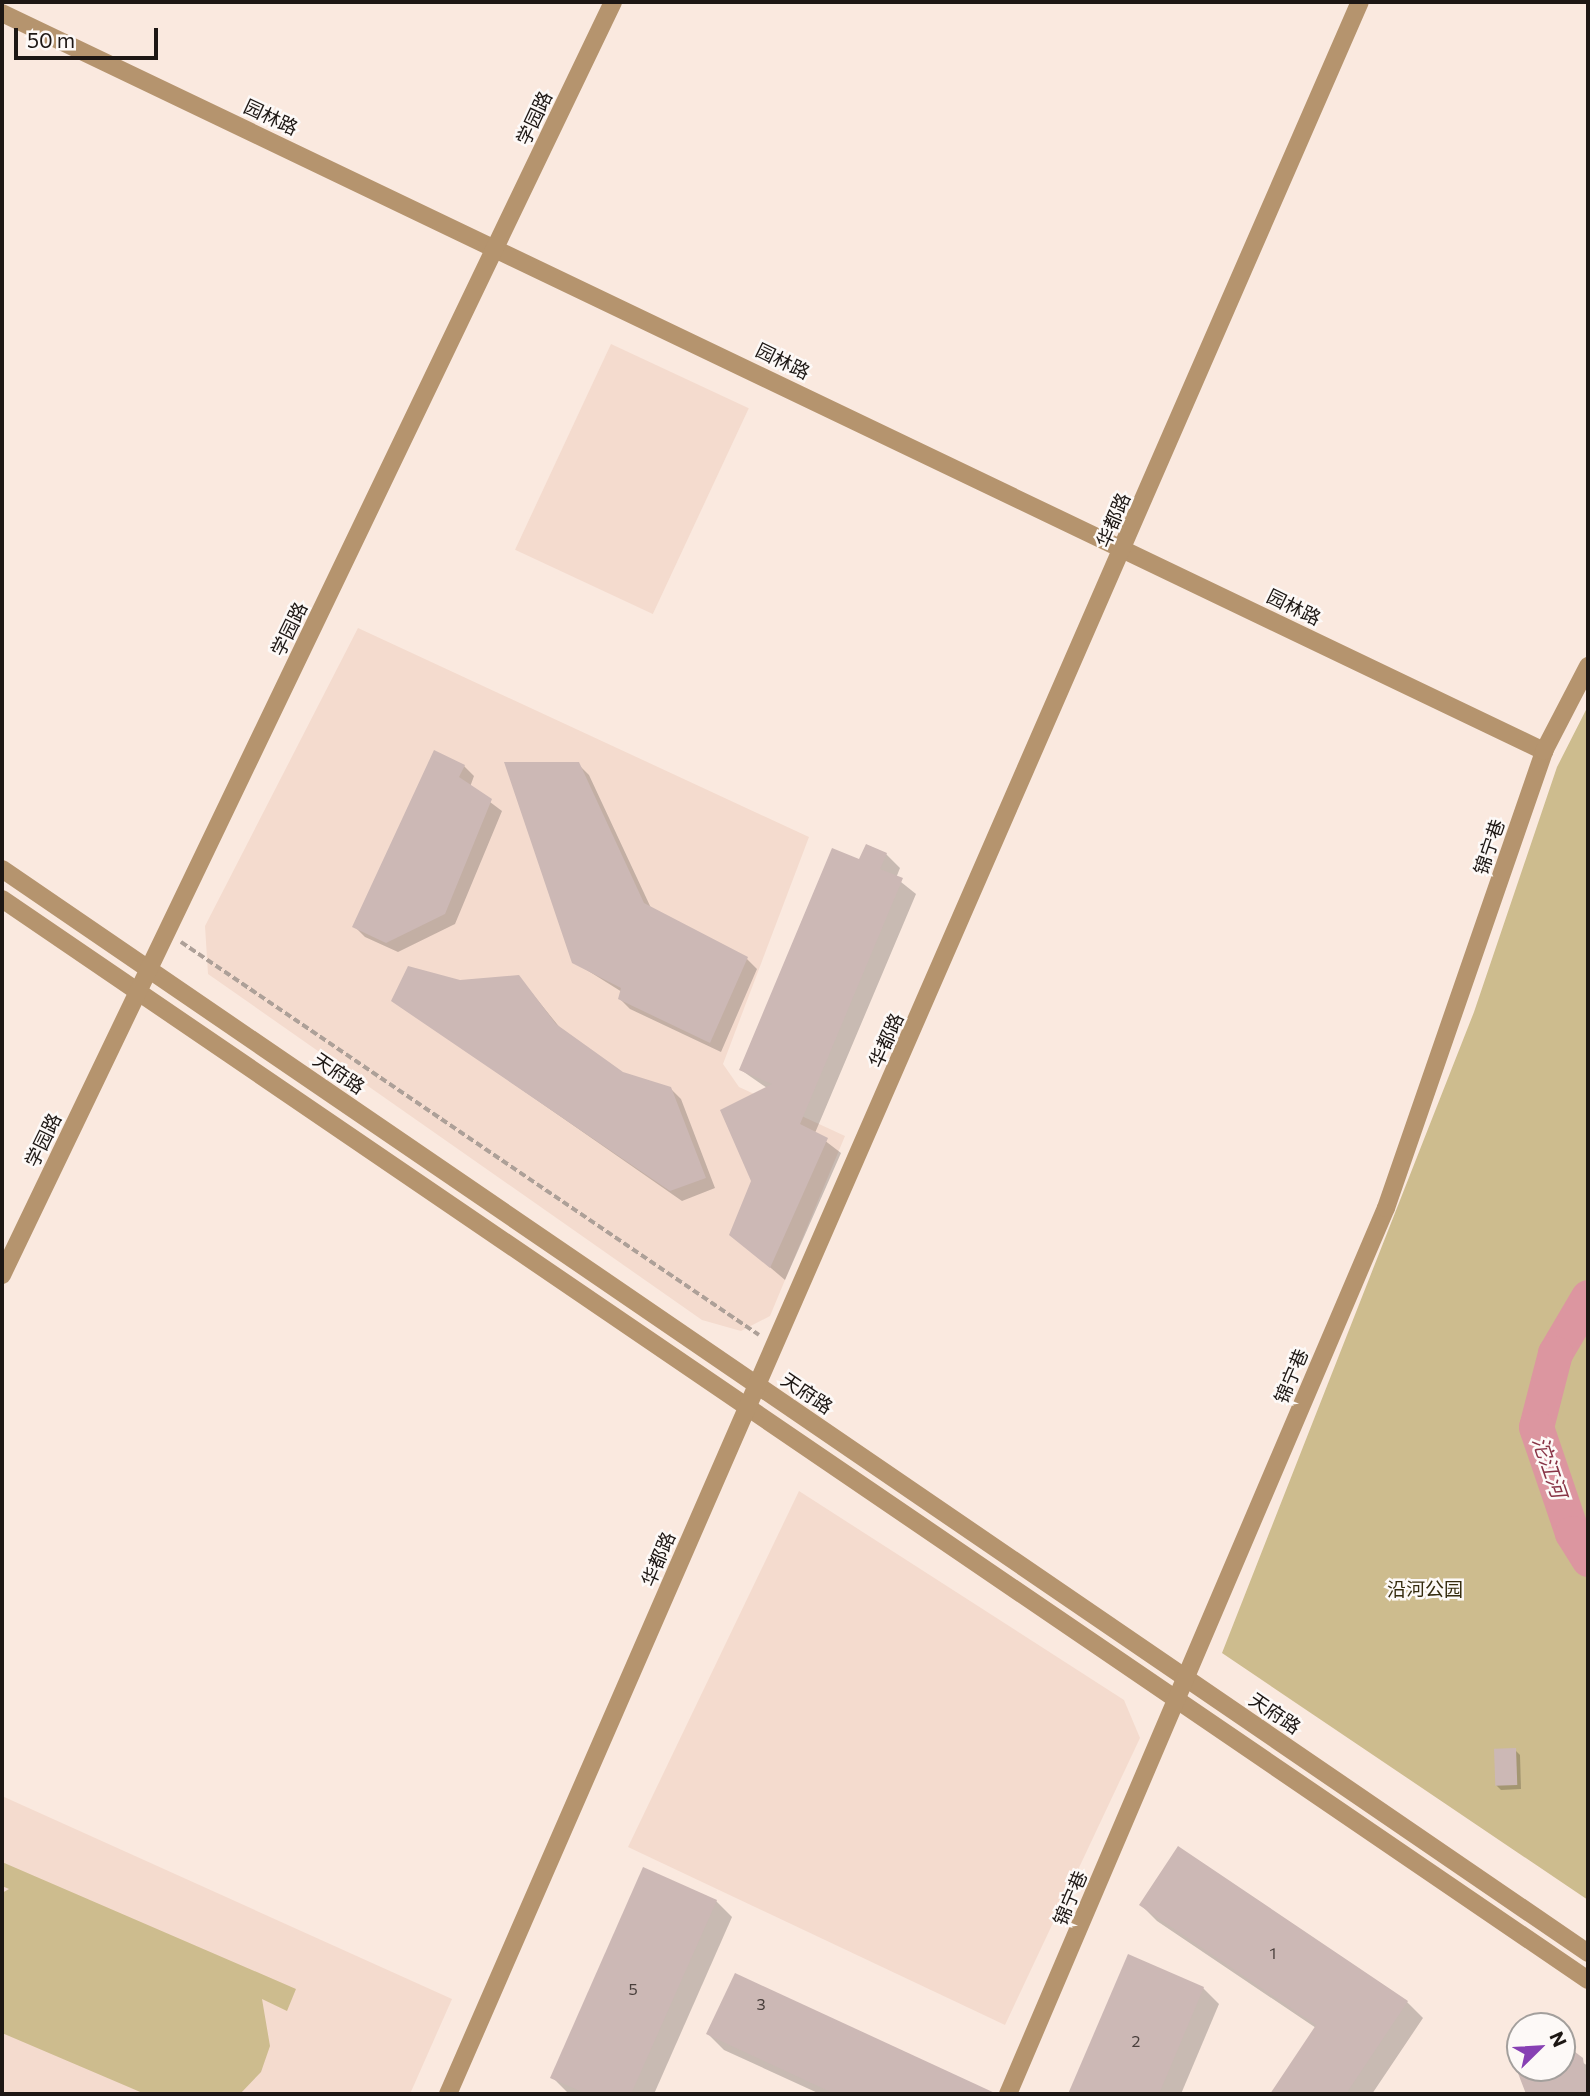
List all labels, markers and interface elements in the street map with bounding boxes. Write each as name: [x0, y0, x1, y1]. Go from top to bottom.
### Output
scale bar: [18, 14, 161, 58]
text: 50 m: [27, 27, 75, 52]
street label: 学园路: [512, 87, 556, 149]
street label: 园林路: [240, 95, 302, 139]
street label: 园林路: [752, 338, 814, 384]
street label: 华都路: [1091, 489, 1135, 551]
street label: 园林路: [1263, 584, 1325, 630]
street label: 学园路: [266, 598, 312, 660]
street label: 锦宁巷: [1469, 816, 1509, 878]
street label: 华都路: [864, 1009, 908, 1071]
street label: 天府路: [309, 1048, 369, 1098]
street label: 学园路: [20, 1109, 66, 1171]
street label: 锦宁巷: [1269, 1345, 1313, 1407]
street label: 天府路: [777, 1368, 837, 1418]
water label: 沱江河: [1528, 1433, 1572, 1501]
street label: 华都路: [636, 1528, 680, 1590]
park label: 沿河公园: [1387, 1578, 1463, 1600]
street label: 天府路: [1245, 1688, 1305, 1738]
street label: 锦宁巷: [1048, 1867, 1092, 1929]
house number: 1: [1270, 1943, 1276, 1963]
house number: 5: [628, 1979, 638, 1999]
house number: 3: [756, 1994, 766, 2014]
north arrow: [1506, 2012, 1576, 2082]
text: N: [1545, 2028, 1572, 2050]
house number: 2: [1132, 2031, 1140, 2051]

